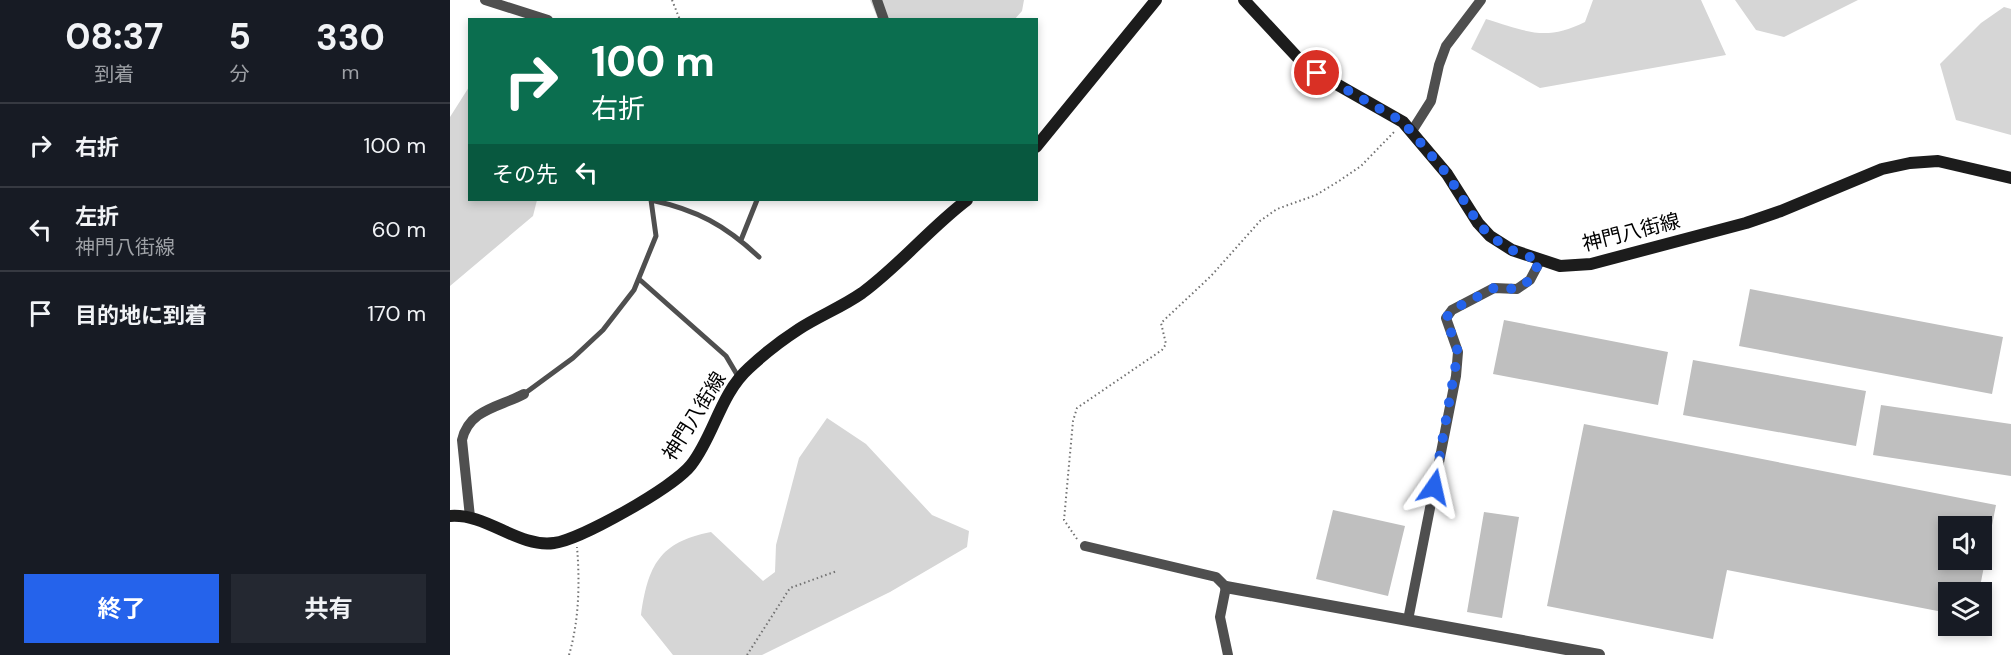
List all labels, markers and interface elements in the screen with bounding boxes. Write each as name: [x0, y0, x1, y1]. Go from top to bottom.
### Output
text: 08:37: [65, 13, 163, 60]
text: 5: [228, 13, 251, 60]
text: 330: [316, 14, 385, 61]
text: 100 m: [591, 34, 715, 89]
icon: right: [492, 42, 570, 120]
pin: [1291, 47, 1342, 98]
icon: arrive: [1300, 56, 1333, 89]
text: m: [342, 59, 359, 85]
text: 到着: [94, 61, 134, 87]
text: 分: [230, 61, 250, 87]
text: 右折: [591, 91, 645, 126]
icon: right: [24, 129, 57, 162]
text: 100 m: [364, 131, 426, 160]
text: 右折: [75, 133, 119, 162]
icon: left: [570, 156, 603, 189]
text: その先: [492, 160, 558, 189]
text: 左折: [75, 202, 119, 231]
street label: 神門八街線: [1579, 207, 1683, 257]
icon: left: [24, 213, 57, 246]
text: 60 m: [372, 215, 426, 244]
text: 神門八街線: [75, 234, 175, 260]
icon: arrive: [24, 297, 57, 330]
text: 170 m: [367, 299, 426, 328]
text: 目的地に到着: [75, 301, 207, 330]
street label: 神門八街線: [656, 367, 732, 465]
position arrow: [1402, 455, 1466, 519]
map controls: [1938, 516, 1992, 636]
button: sound: [1938, 516, 1992, 570]
button: 終了: [24, 574, 219, 643]
button: 共有: [231, 574, 426, 643]
button: layers: [1938, 582, 1992, 636]

